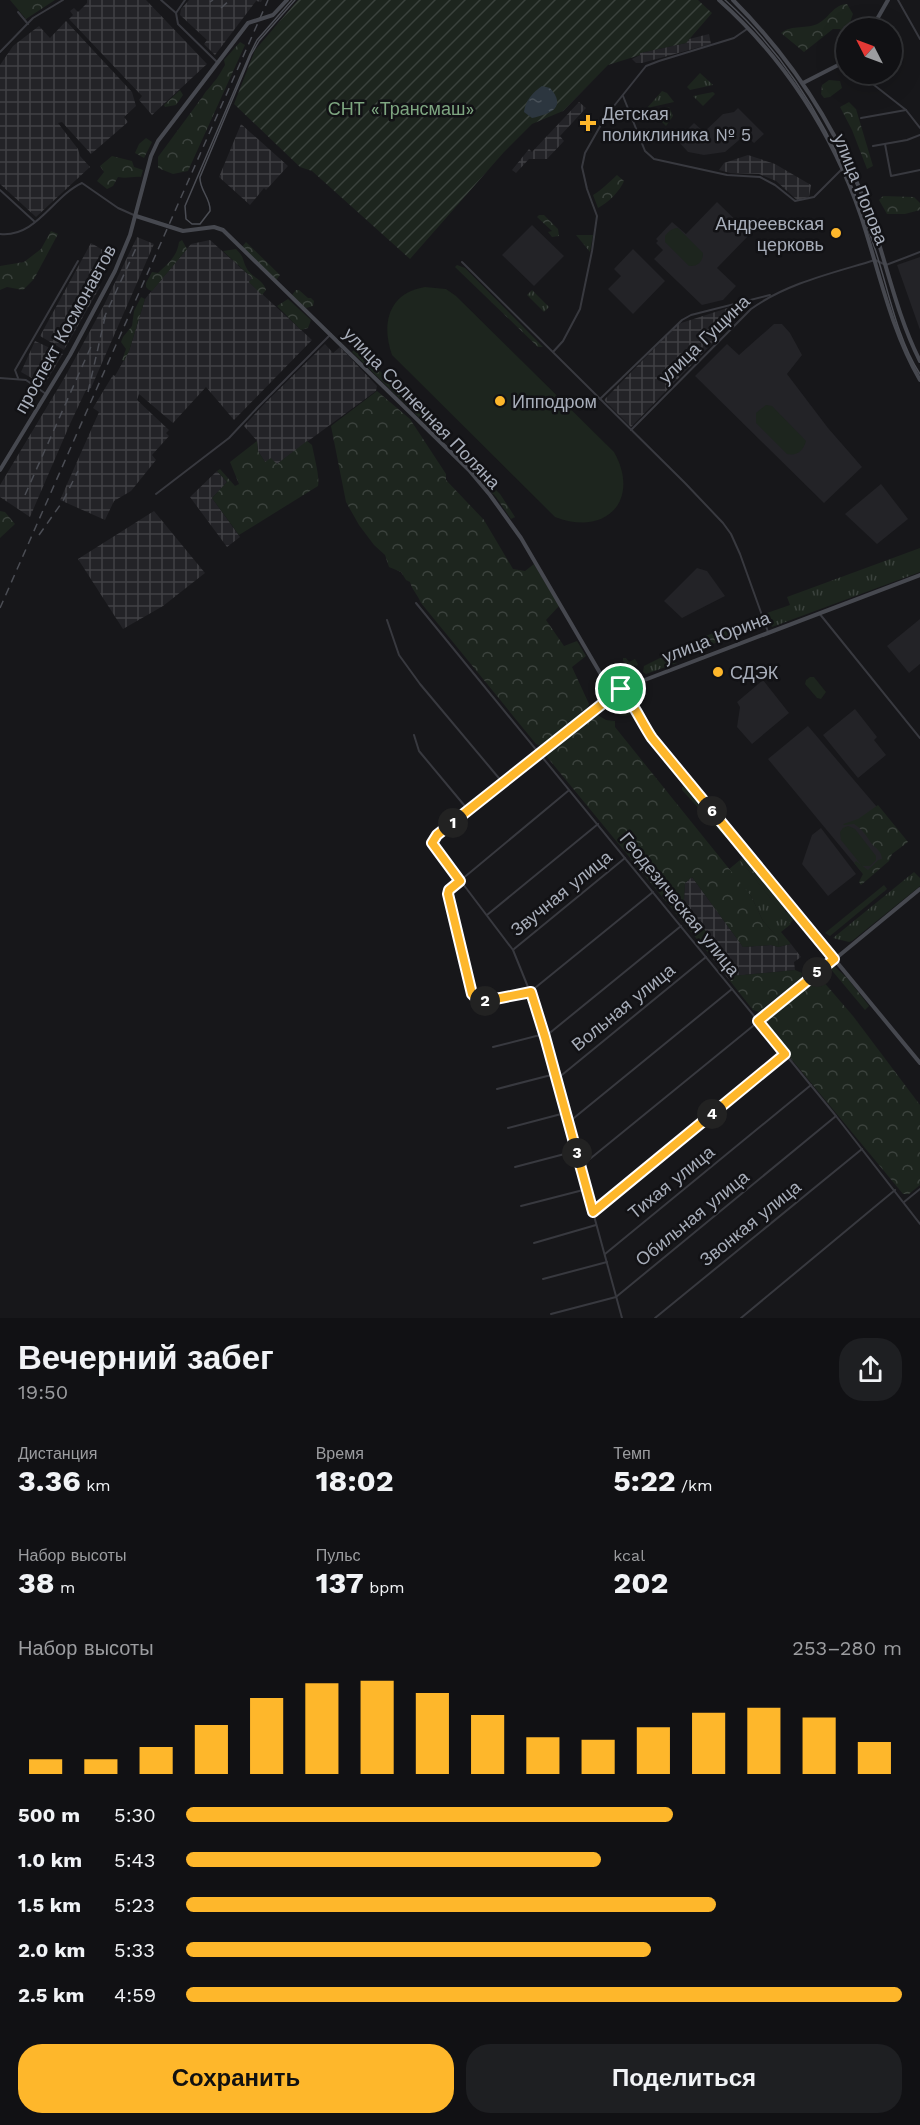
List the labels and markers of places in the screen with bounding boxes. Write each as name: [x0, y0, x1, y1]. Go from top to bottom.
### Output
place label: Детская поликлиника № 5: [602, 103, 751, 145]
marker: Детская поликлиника № 5: [579, 114, 597, 132]
place label: Андреевская церковь: [715, 213, 824, 255]
marker: Андреевская церковь: [829, 226, 843, 240]
place label: Ипподром: [512, 391, 597, 412]
marker: Ипподром: [493, 394, 507, 408]
place label: СДЭК: [730, 662, 779, 683]
pin: [595, 663, 646, 714]
marker: СДЭК: [711, 665, 725, 679]
pin: 6: [697, 796, 727, 826]
pin: 1: [438, 808, 468, 838]
pin: 5: [802, 957, 832, 987]
pin: 2: [470, 986, 500, 1016]
pin: 4: [697, 1099, 727, 1129]
pin: 3: [562, 1138, 592, 1168]

